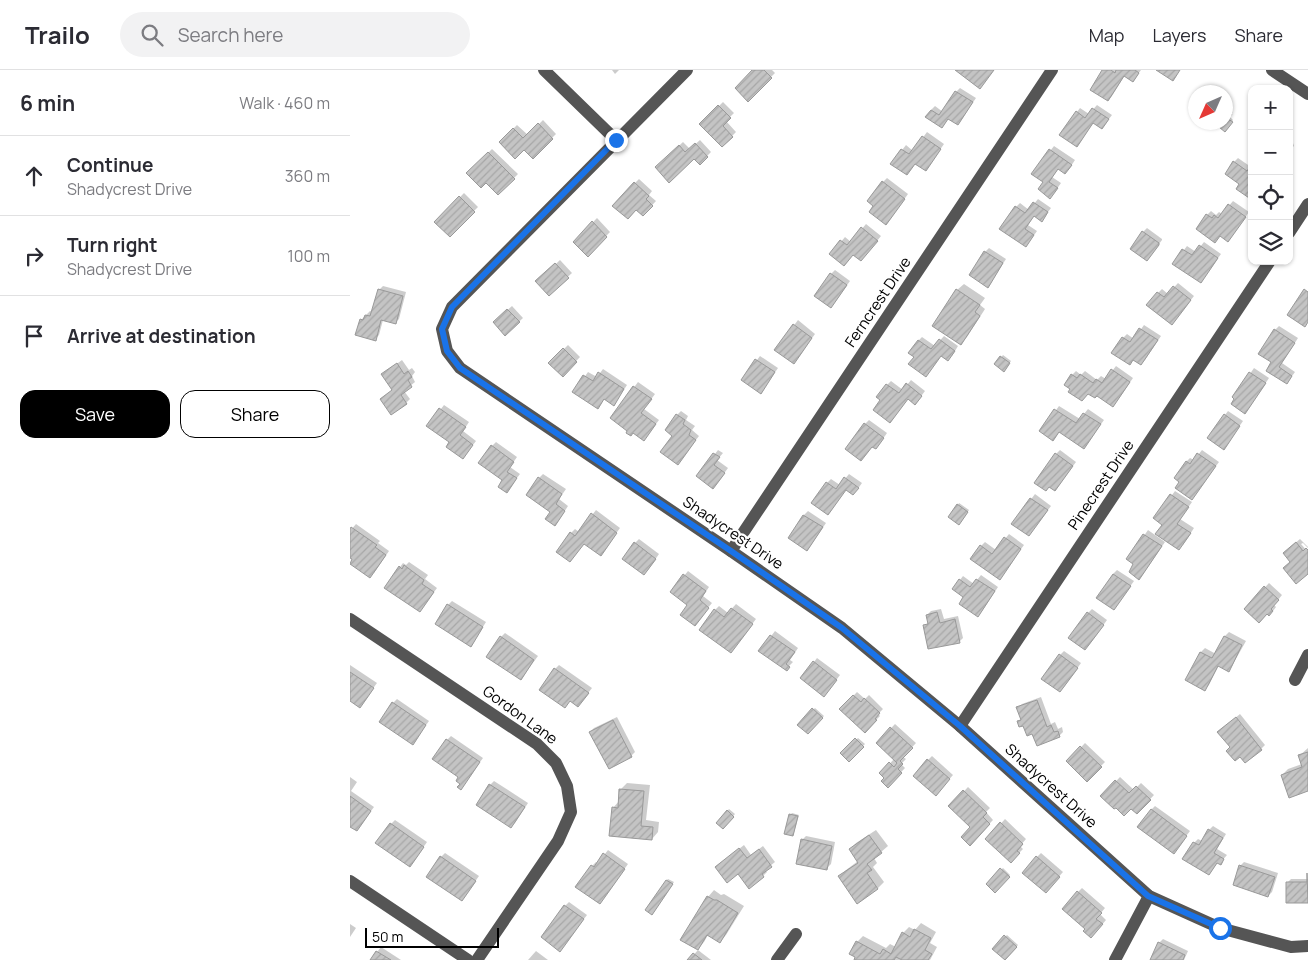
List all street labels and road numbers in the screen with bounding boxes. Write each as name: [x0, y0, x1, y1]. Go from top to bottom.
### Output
street label: Ferncrest Drive: [840, 252, 916, 351]
street label: Pinecrest Drive: [1063, 435, 1139, 534]
street label: Shadycrest Drive: [679, 491, 788, 574]
street label: Gordon Lane: [479, 680, 562, 749]
street label: Shadycrest Drive: [1001, 739, 1102, 833]

